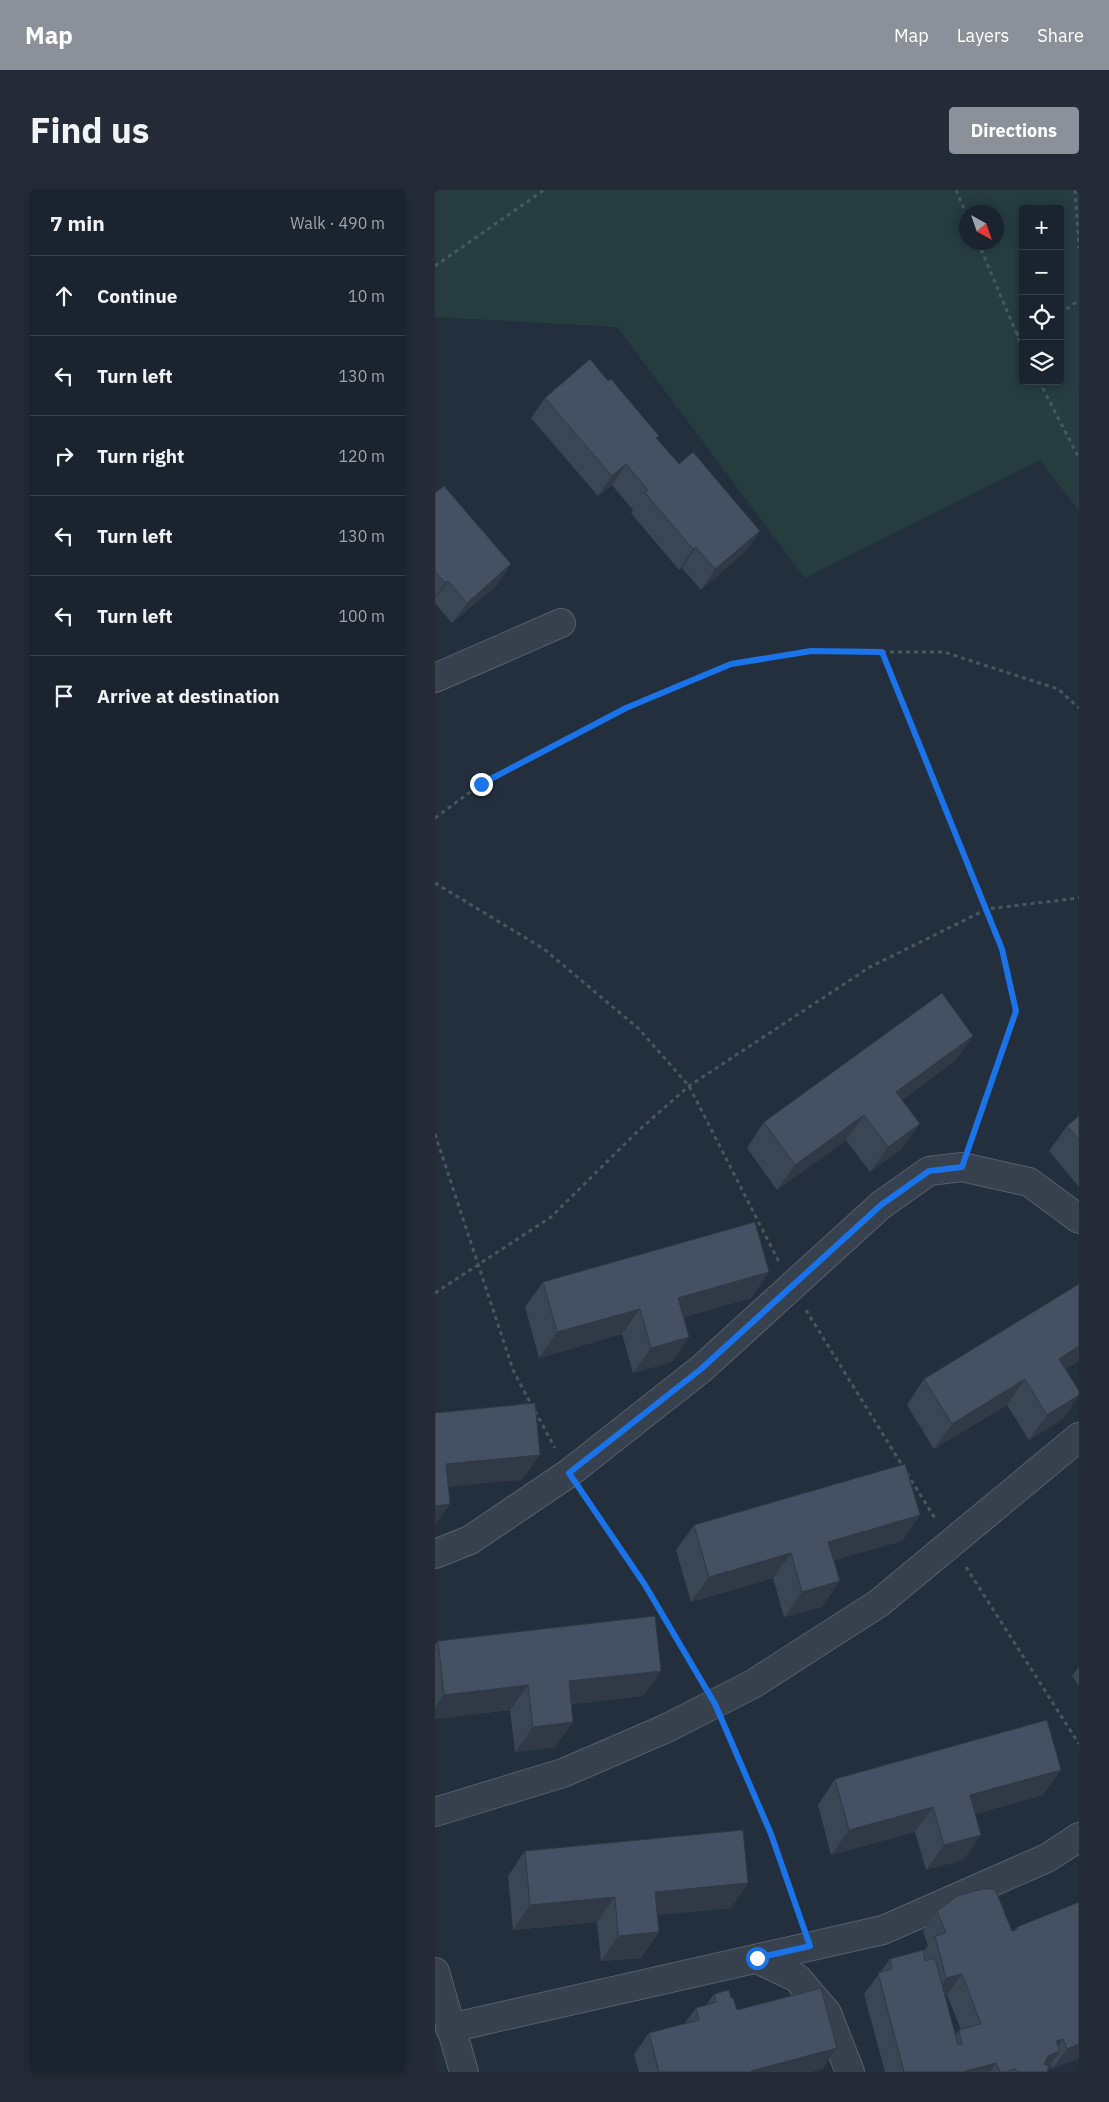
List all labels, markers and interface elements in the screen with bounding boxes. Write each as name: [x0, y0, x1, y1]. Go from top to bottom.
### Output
text: Map: [25, 19, 73, 51]
text: Map: [894, 24, 929, 47]
text: Layers: [957, 24, 1009, 47]
text: Share: [1037, 24, 1084, 47]
text: Find us: [30, 107, 149, 153]
button: Directions: [949, 107, 1079, 154]
north arrow: [959, 205, 1004, 250]
map controls: [1019, 205, 1064, 385]
button: +: [1019, 205, 1064, 250]
text: 7 min: [50, 209, 105, 237]
text: Walk · 490 m: [290, 213, 385, 233]
button: −: [1019, 250, 1064, 295]
icon: ahead: [50, 282, 78, 310]
text: Continue: [97, 284, 177, 308]
text: 10 m: [348, 286, 385, 306]
button: locate: [1019, 295, 1064, 340]
button: layers: [1019, 340, 1064, 385]
icon: left: [50, 362, 78, 390]
text: Turn left: [97, 364, 173, 388]
text: 130 m: [338, 366, 385, 386]
icon: right: [50, 442, 78, 470]
text: Turn right: [97, 444, 184, 468]
text: 120 m: [338, 446, 385, 466]
icon: left: [50, 522, 78, 550]
text: Turn left: [97, 524, 173, 548]
text: 130 m: [338, 526, 385, 546]
icon: left: [50, 602, 78, 630]
text: Turn left: [97, 604, 173, 628]
text: 100 m: [338, 606, 385, 626]
icon: arrive: [50, 682, 78, 710]
text: Arrive at destination: [97, 684, 280, 708]
route end: [470, 773, 493, 796]
route start: [746, 1947, 769, 1970]

